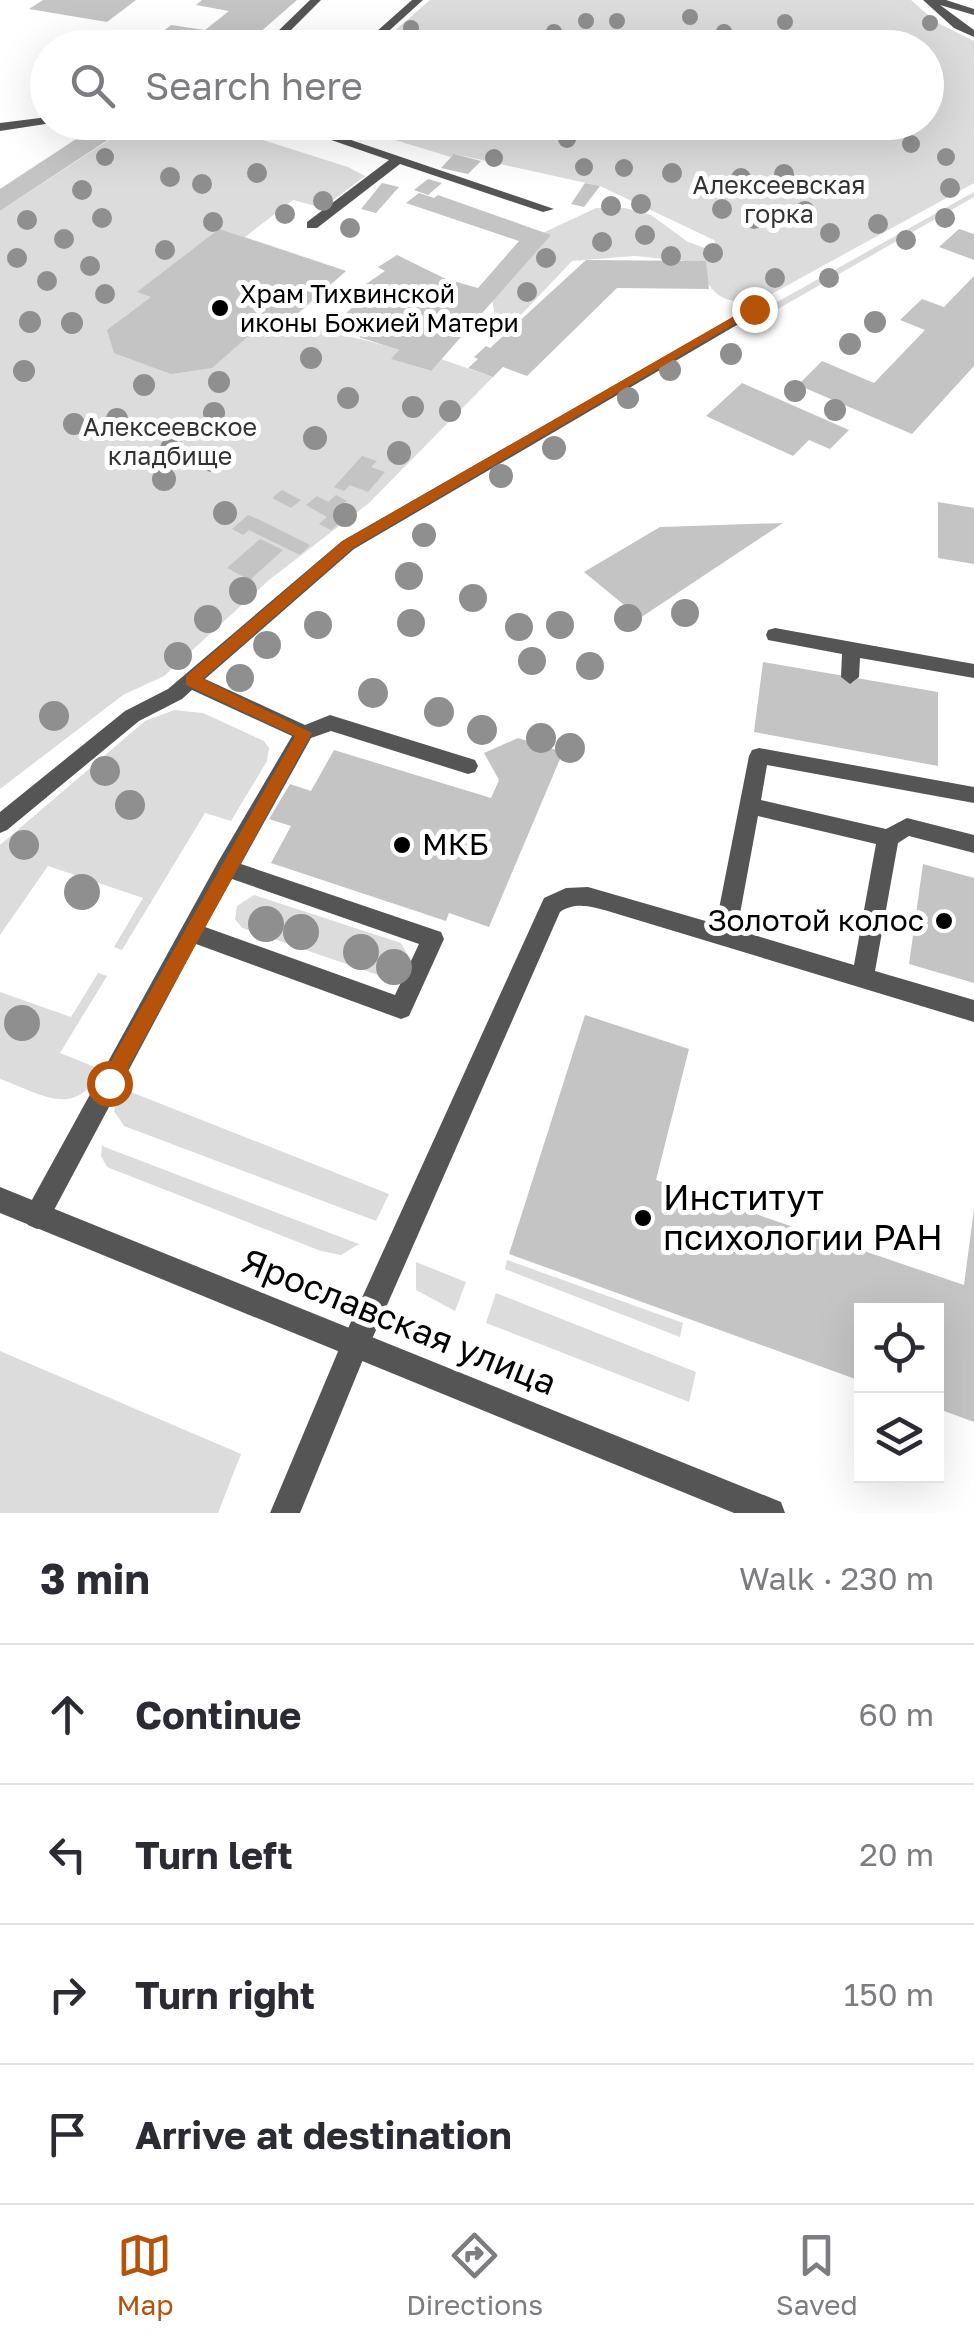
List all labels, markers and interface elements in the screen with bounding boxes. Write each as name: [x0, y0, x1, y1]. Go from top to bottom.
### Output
search box: [30, 30, 944, 140]
icon: search: [65, 58, 120, 113]
text: Search here: [145, 63, 363, 108]
park label: Алексеевская горка: [692, 169, 866, 229]
place label: Храм Тихвинской иконы Божией Матери: [240, 278, 519, 338]
route end: [732, 287, 778, 333]
marker: Храм Тихвинской иконы Божией Матери: [209, 297, 231, 319]
park label: Алексеевское кладбище: [83, 411, 257, 471]
place label: МКБ: [422, 826, 489, 862]
marker: МКБ: [391, 834, 413, 856]
place label: Золотой колос: [707, 902, 924, 938]
marker: Золотой колос: [933, 910, 955, 932]
route start: [87, 1061, 133, 1107]
place label: Институт психологии РАН: [663, 1176, 943, 1258]
marker: Институт психологии РАН: [632, 1207, 654, 1229]
street label: Ярославская улица: [236, 1239, 563, 1403]
map controls: [854, 1303, 944, 1483]
button: locate: [854, 1303, 944, 1393]
button: layers: [854, 1393, 944, 1483]
text: 3 min: [40, 1553, 150, 1603]
text: Walk · 230 m: [739, 1559, 934, 1597]
icon: ahead: [40, 1687, 95, 1742]
text: Continue: [135, 1692, 301, 1737]
text: 60 m: [858, 1695, 934, 1733]
icon: left: [40, 1827, 95, 1882]
text: Turn left: [135, 1832, 293, 1877]
text: 20 m: [859, 1835, 934, 1873]
icon: right: [40, 1967, 95, 2022]
text: Turn right: [135, 1972, 315, 2017]
text: 150 m: [844, 1975, 934, 2013]
icon: arrive: [40, 2107, 95, 2162]
text: Arrive at destination: [135, 2112, 512, 2157]
tab: Map: [116, 2228, 174, 2321]
tab: Directions: [406, 2228, 543, 2321]
tab: Saved: [776, 2228, 858, 2321]

